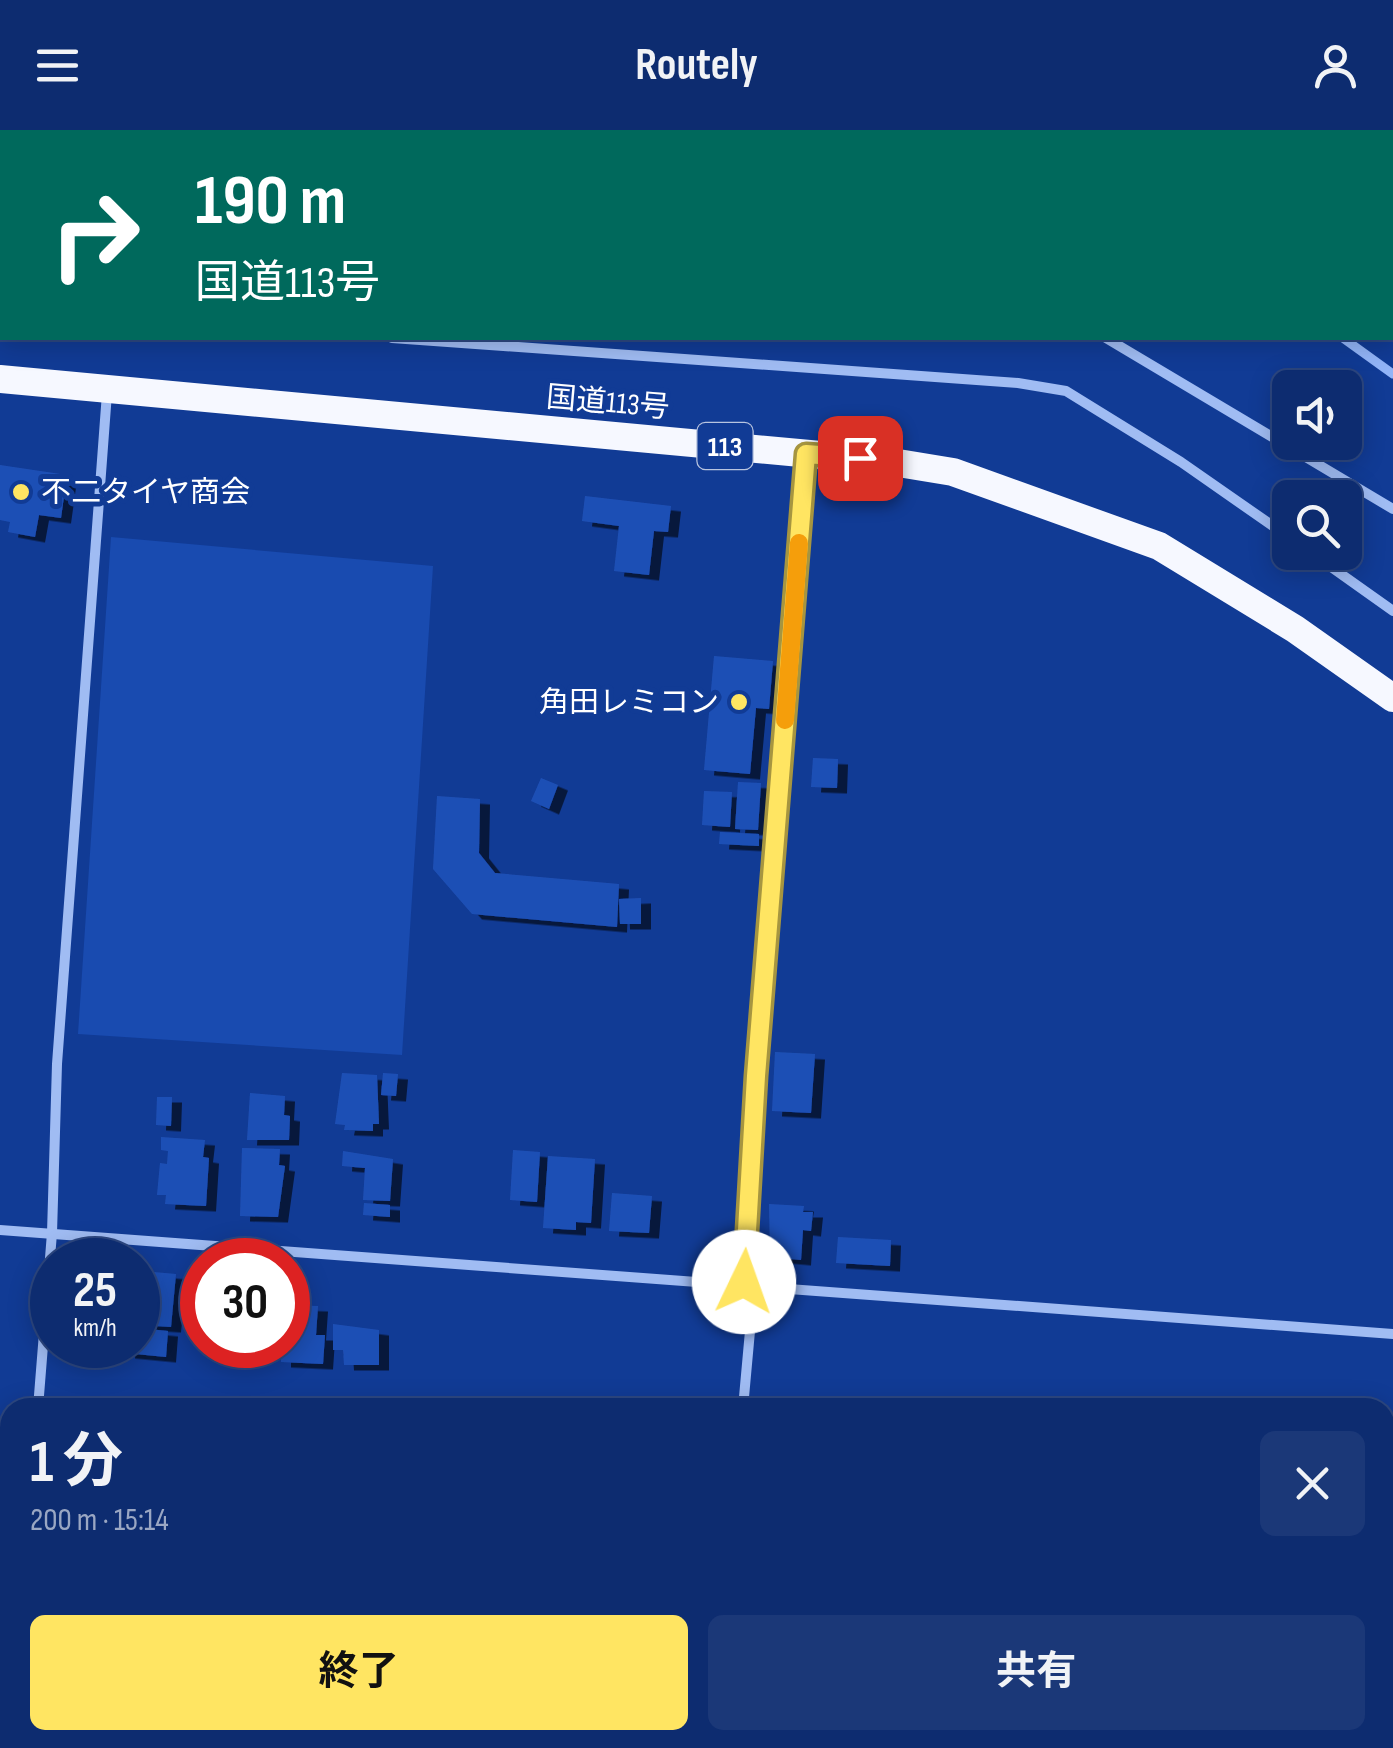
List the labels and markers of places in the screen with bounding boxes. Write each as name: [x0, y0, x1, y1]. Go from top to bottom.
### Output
pin: [818, 416, 903, 501]
place label: 不二タイヤ商会: [41, 475, 250, 511]
marker: 不二タイヤ商会: [10, 481, 32, 503]
place label: 角田レミコン: [539, 685, 719, 721]
marker: 角田レミコン: [728, 691, 750, 713]

